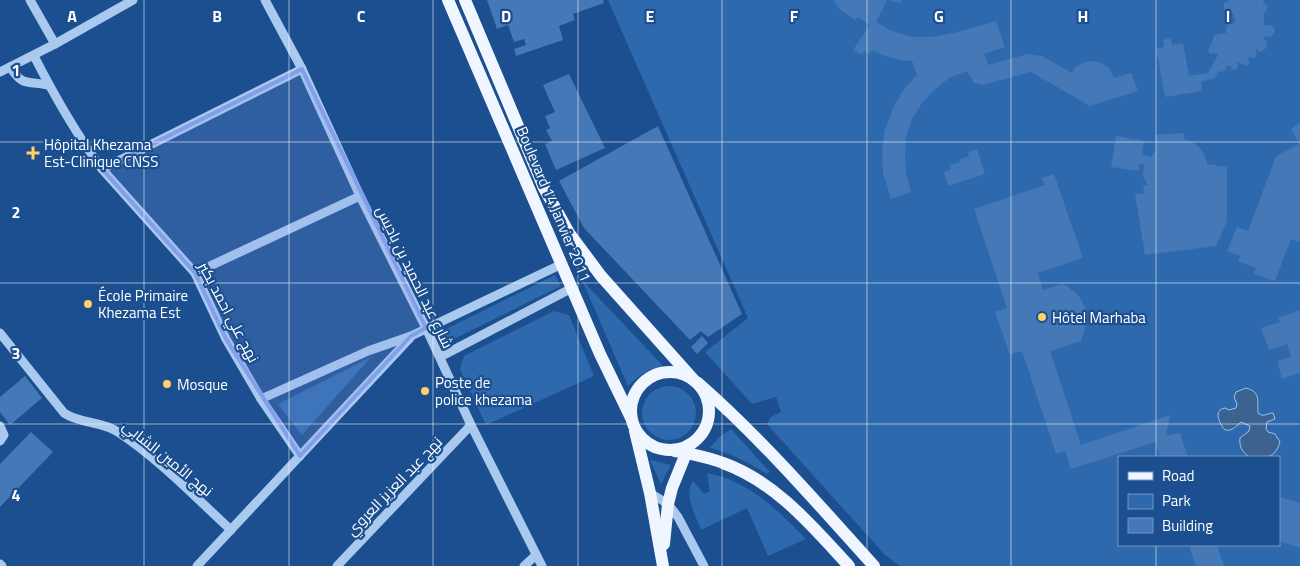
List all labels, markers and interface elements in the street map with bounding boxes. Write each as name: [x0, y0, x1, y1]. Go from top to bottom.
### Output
text: A: [67, 4, 77, 28]
text: B: [212, 4, 222, 28]
text: C: [357, 4, 366, 28]
text: D: [501, 4, 511, 28]
text: E: [646, 4, 655, 28]
text: F: [790, 4, 799, 28]
text: G: [934, 4, 944, 28]
text: H: [1078, 4, 1088, 28]
text: I: [1226, 4, 1230, 28]
text: 1: [12, 58, 20, 82]
street label: Boulevard 14 Janvier 2011: [511, 123, 597, 285]
place label: Hôpital Khezama Est-Clinique CNSS: [44, 133, 158, 173]
marker: Hôpital Khezama Est-Clinique CNSS: [26, 146, 40, 160]
text: 2: [12, 200, 20, 224]
street label: شارع عبد الحميد بن باديس: [370, 202, 460, 352]
street label: نهج علي احمد بكير: [191, 257, 265, 367]
place label: École Primaire Khezama Est: [98, 284, 188, 324]
marker: École Primaire Khezama Est: [82, 298, 94, 310]
place label: Hôtel Marhaba: [1052, 306, 1146, 329]
marker: Hôtel Marhaba: [1036, 311, 1048, 323]
text: 3: [12, 341, 20, 365]
place label: Poste de police khezama: [435, 371, 533, 411]
place label: Mosque: [177, 373, 228, 396]
marker: Mosque: [161, 378, 173, 390]
marker: Poste de police khezama: [419, 385, 431, 397]
street label: نهج الأمين الشابي: [117, 414, 218, 503]
street label: نهج عبد العزيز العروي: [340, 431, 448, 542]
legend: [1118, 456, 1280, 546]
text: Road: [1162, 464, 1194, 487]
text: 4: [12, 483, 21, 507]
text: Park: [1162, 489, 1191, 512]
text: Building: [1162, 514, 1213, 537]

